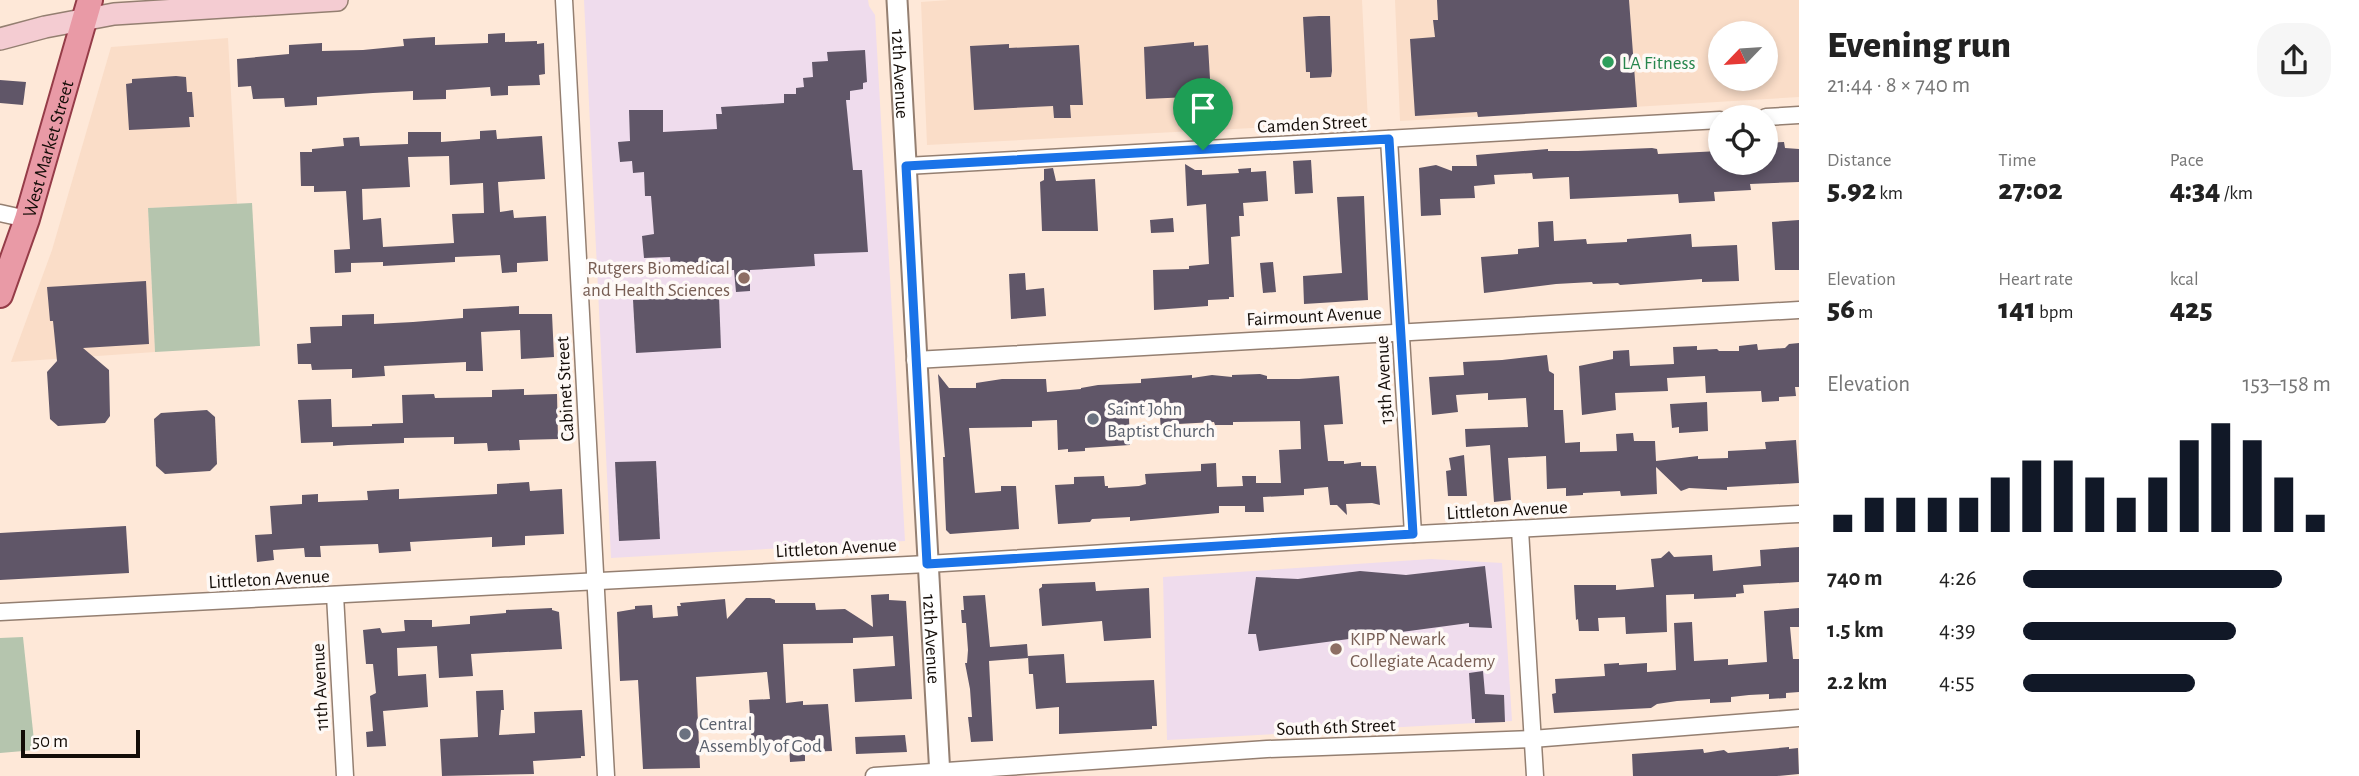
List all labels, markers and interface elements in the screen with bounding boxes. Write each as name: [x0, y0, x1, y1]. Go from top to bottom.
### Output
north arrow: [1708, 21, 1778, 91]
map controls: [1708, 21, 1778, 175]
button: share: [2257, 23, 2331, 97]
text: Evening run: [1827, 27, 2011, 65]
street label: 12th Avenue: [888, 29, 912, 119]
marker: LA Fitness: [1600, 54, 1616, 70]
place label: LA Fitness: [1622, 54, 1696, 73]
text: 21:44 · 8 × 740 m: [1827, 74, 1970, 97]
street label: West Market Street: [20, 78, 77, 220]
pin: [1173, 78, 1233, 150]
icon: arrive: [1184, 89, 1222, 127]
button: locate: [1708, 105, 1778, 175]
street label: Camden Street: [1257, 112, 1367, 137]
text: Distance: [1827, 151, 1891, 170]
text: Time: [1998, 151, 2036, 170]
text: Pace: [2170, 151, 2204, 170]
text: 5.92: [1827, 175, 1876, 205]
text: 27:02: [1998, 175, 2063, 205]
text: 4:34: [2170, 175, 2221, 205]
text: km: [1876, 184, 1903, 203]
text: /km: [2221, 184, 2253, 203]
place label: Rutgers Biomedical and Health Sciences: [583, 259, 730, 300]
marker: Rutgers Biomedical and Health Sciences: [736, 270, 752, 286]
text: Elevation: [1827, 270, 1896, 289]
text: Heart rate: [1998, 270, 2073, 289]
text: kcal: [2170, 270, 2199, 289]
text: 56: [1827, 294, 1855, 324]
text: 141: [1998, 294, 2036, 324]
text: 425: [2170, 294, 2213, 324]
street label: Fairmount Avenue: [1246, 303, 1382, 330]
text: m: [1855, 303, 1873, 322]
text: bpm: [2036, 303, 2073, 322]
street label: 13th Avenue: [1373, 335, 1396, 425]
street label: Cabinet Street: [553, 336, 578, 442]
text: Elevation: [1827, 373, 1910, 396]
text: 153–158 m: [2242, 373, 2331, 396]
place label: Saint John Baptist Church: [1107, 400, 1215, 441]
marker: Saint John Baptist Church: [1085, 411, 1101, 427]
street label: Littleton Avenue: [1446, 498, 1568, 523]
street label: Littleton Avenue: [775, 536, 897, 561]
street label: Littleton Avenue: [208, 567, 330, 592]
text: 740 m: [1827, 567, 1883, 590]
text: 4:26: [1939, 567, 1977, 590]
street label: 12th Avenue: [919, 594, 943, 684]
text: 1.5 km: [1827, 619, 1884, 642]
text: 4:39: [1939, 619, 1976, 642]
place label: KIPP Newark Collegiate Academy: [1350, 630, 1495, 671]
marker: KIPP Newark Collegiate Academy: [1328, 641, 1344, 657]
street label: 11th Avenue: [309, 643, 332, 731]
text: 2.2 km: [1827, 671, 1887, 694]
text: 4:55: [1939, 671, 1975, 694]
place label: Central Assembly of God: [699, 715, 822, 756]
street label: South 6th Street: [1276, 716, 1396, 739]
marker: Central Assembly of God: [677, 726, 693, 742]
scale bar: [21, 727, 140, 759]
text: 50 m: [32, 732, 68, 751]

